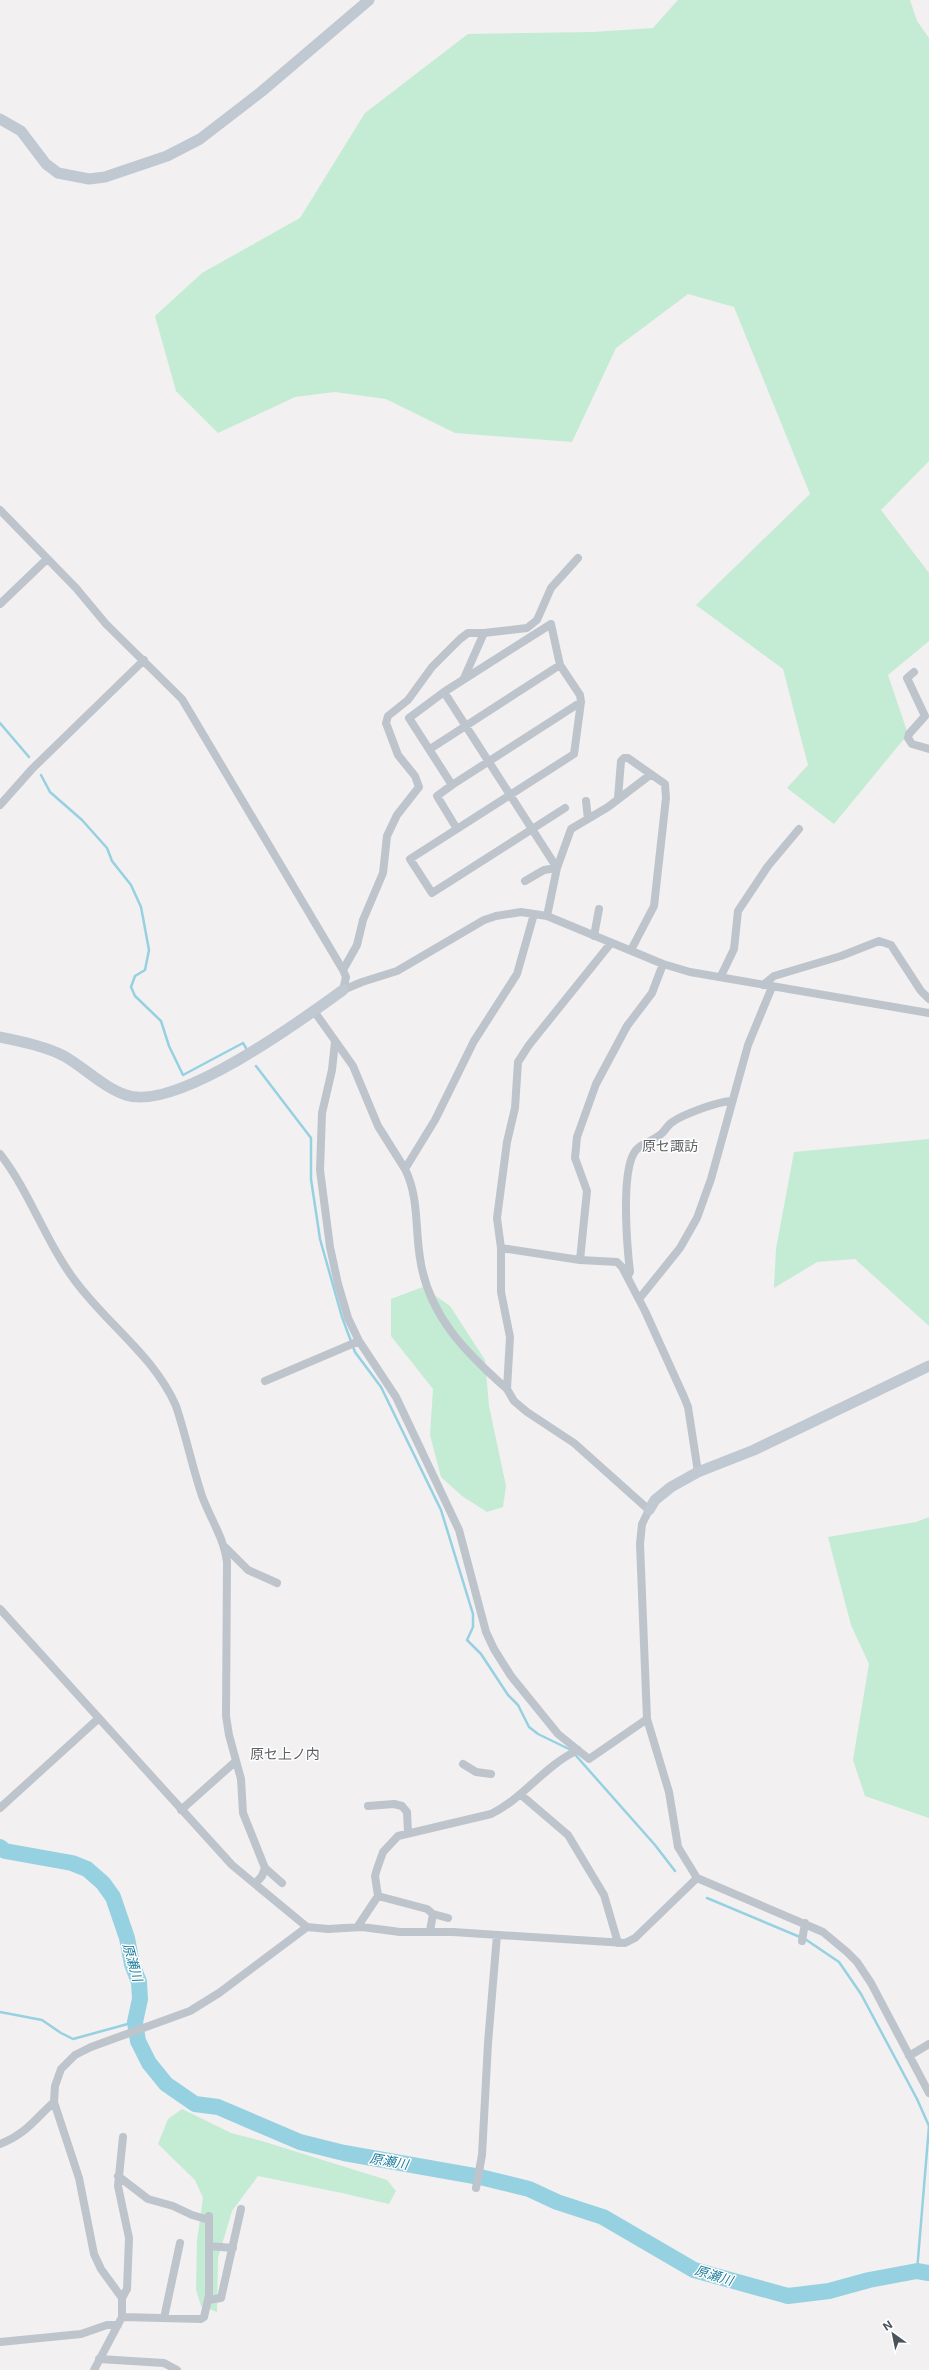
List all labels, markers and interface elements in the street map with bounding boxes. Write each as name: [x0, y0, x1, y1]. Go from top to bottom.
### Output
district label: 原セ諏訪: [642, 1137, 698, 1154]
district label: 原セ上ノ内: [250, 1745, 320, 1762]
water label: 原瀬川: [120, 1941, 147, 1985]
water label: 原瀬川: [368, 2150, 412, 2173]
water label: 原瀬川: [693, 2262, 737, 2289]
north arrow: [873, 2314, 913, 2354]
text: N: [880, 2317, 895, 2334]

